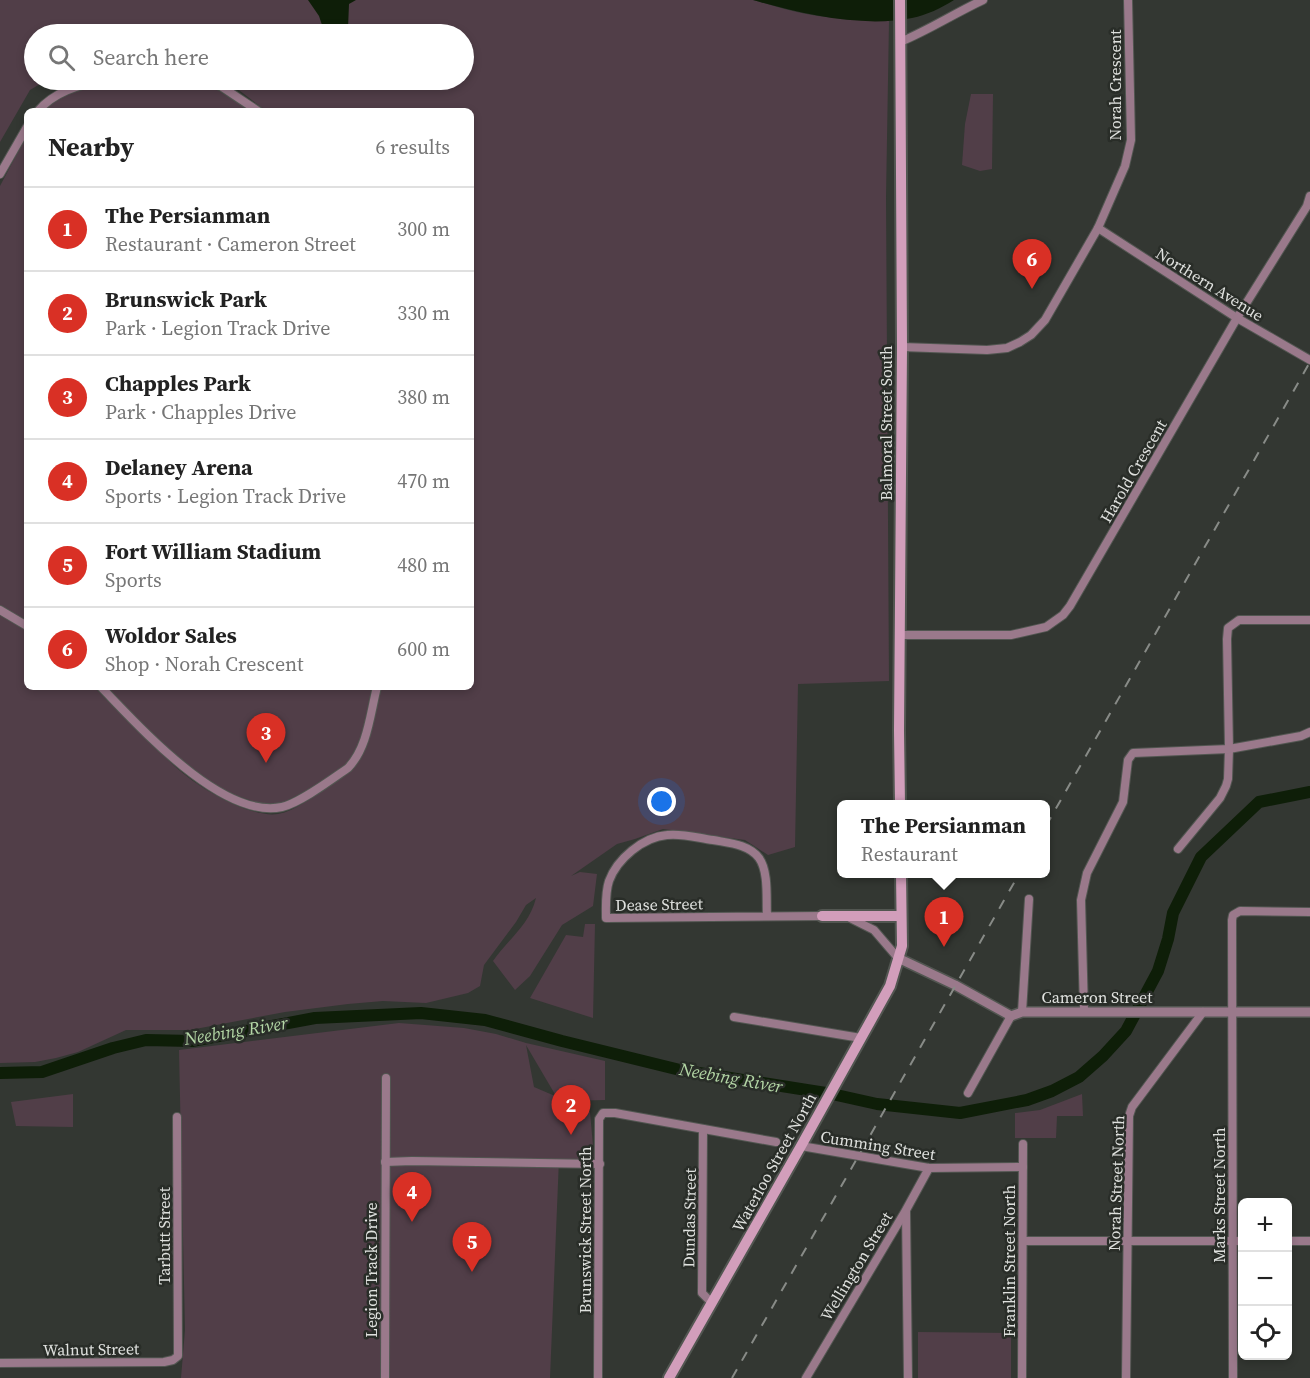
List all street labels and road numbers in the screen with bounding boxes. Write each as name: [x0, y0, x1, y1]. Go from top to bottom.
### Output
street label: Norah Crescent: [1104, 29, 1126, 141]
street label: Northern Avenue: [1152, 242, 1268, 326]
street label: Balmoral Street South: [875, 345, 897, 501]
street label: Harold Crescent: [1095, 415, 1172, 527]
street label: Dease Street: [615, 892, 704, 916]
street label: Cameron Street: [1042, 986, 1153, 1008]
street label: Waterloo Street North: [727, 1088, 822, 1235]
street label: Norah Street North: [1103, 1114, 1129, 1251]
street label: Cumming Street: [819, 1125, 938, 1165]
street label: Marks Street North: [1208, 1127, 1230, 1263]
street label: Brunswick Street North: [574, 1146, 596, 1314]
street label: Dundas Street: [677, 1167, 701, 1268]
street label: Franklin Street North: [998, 1184, 1020, 1337]
street label: Tarbutt Street: [153, 1186, 175, 1285]
street label: Legion Track Drive: [360, 1202, 382, 1338]
street label: Wellington Street: [815, 1207, 898, 1325]
street label: Walnut Street: [43, 1337, 140, 1361]

